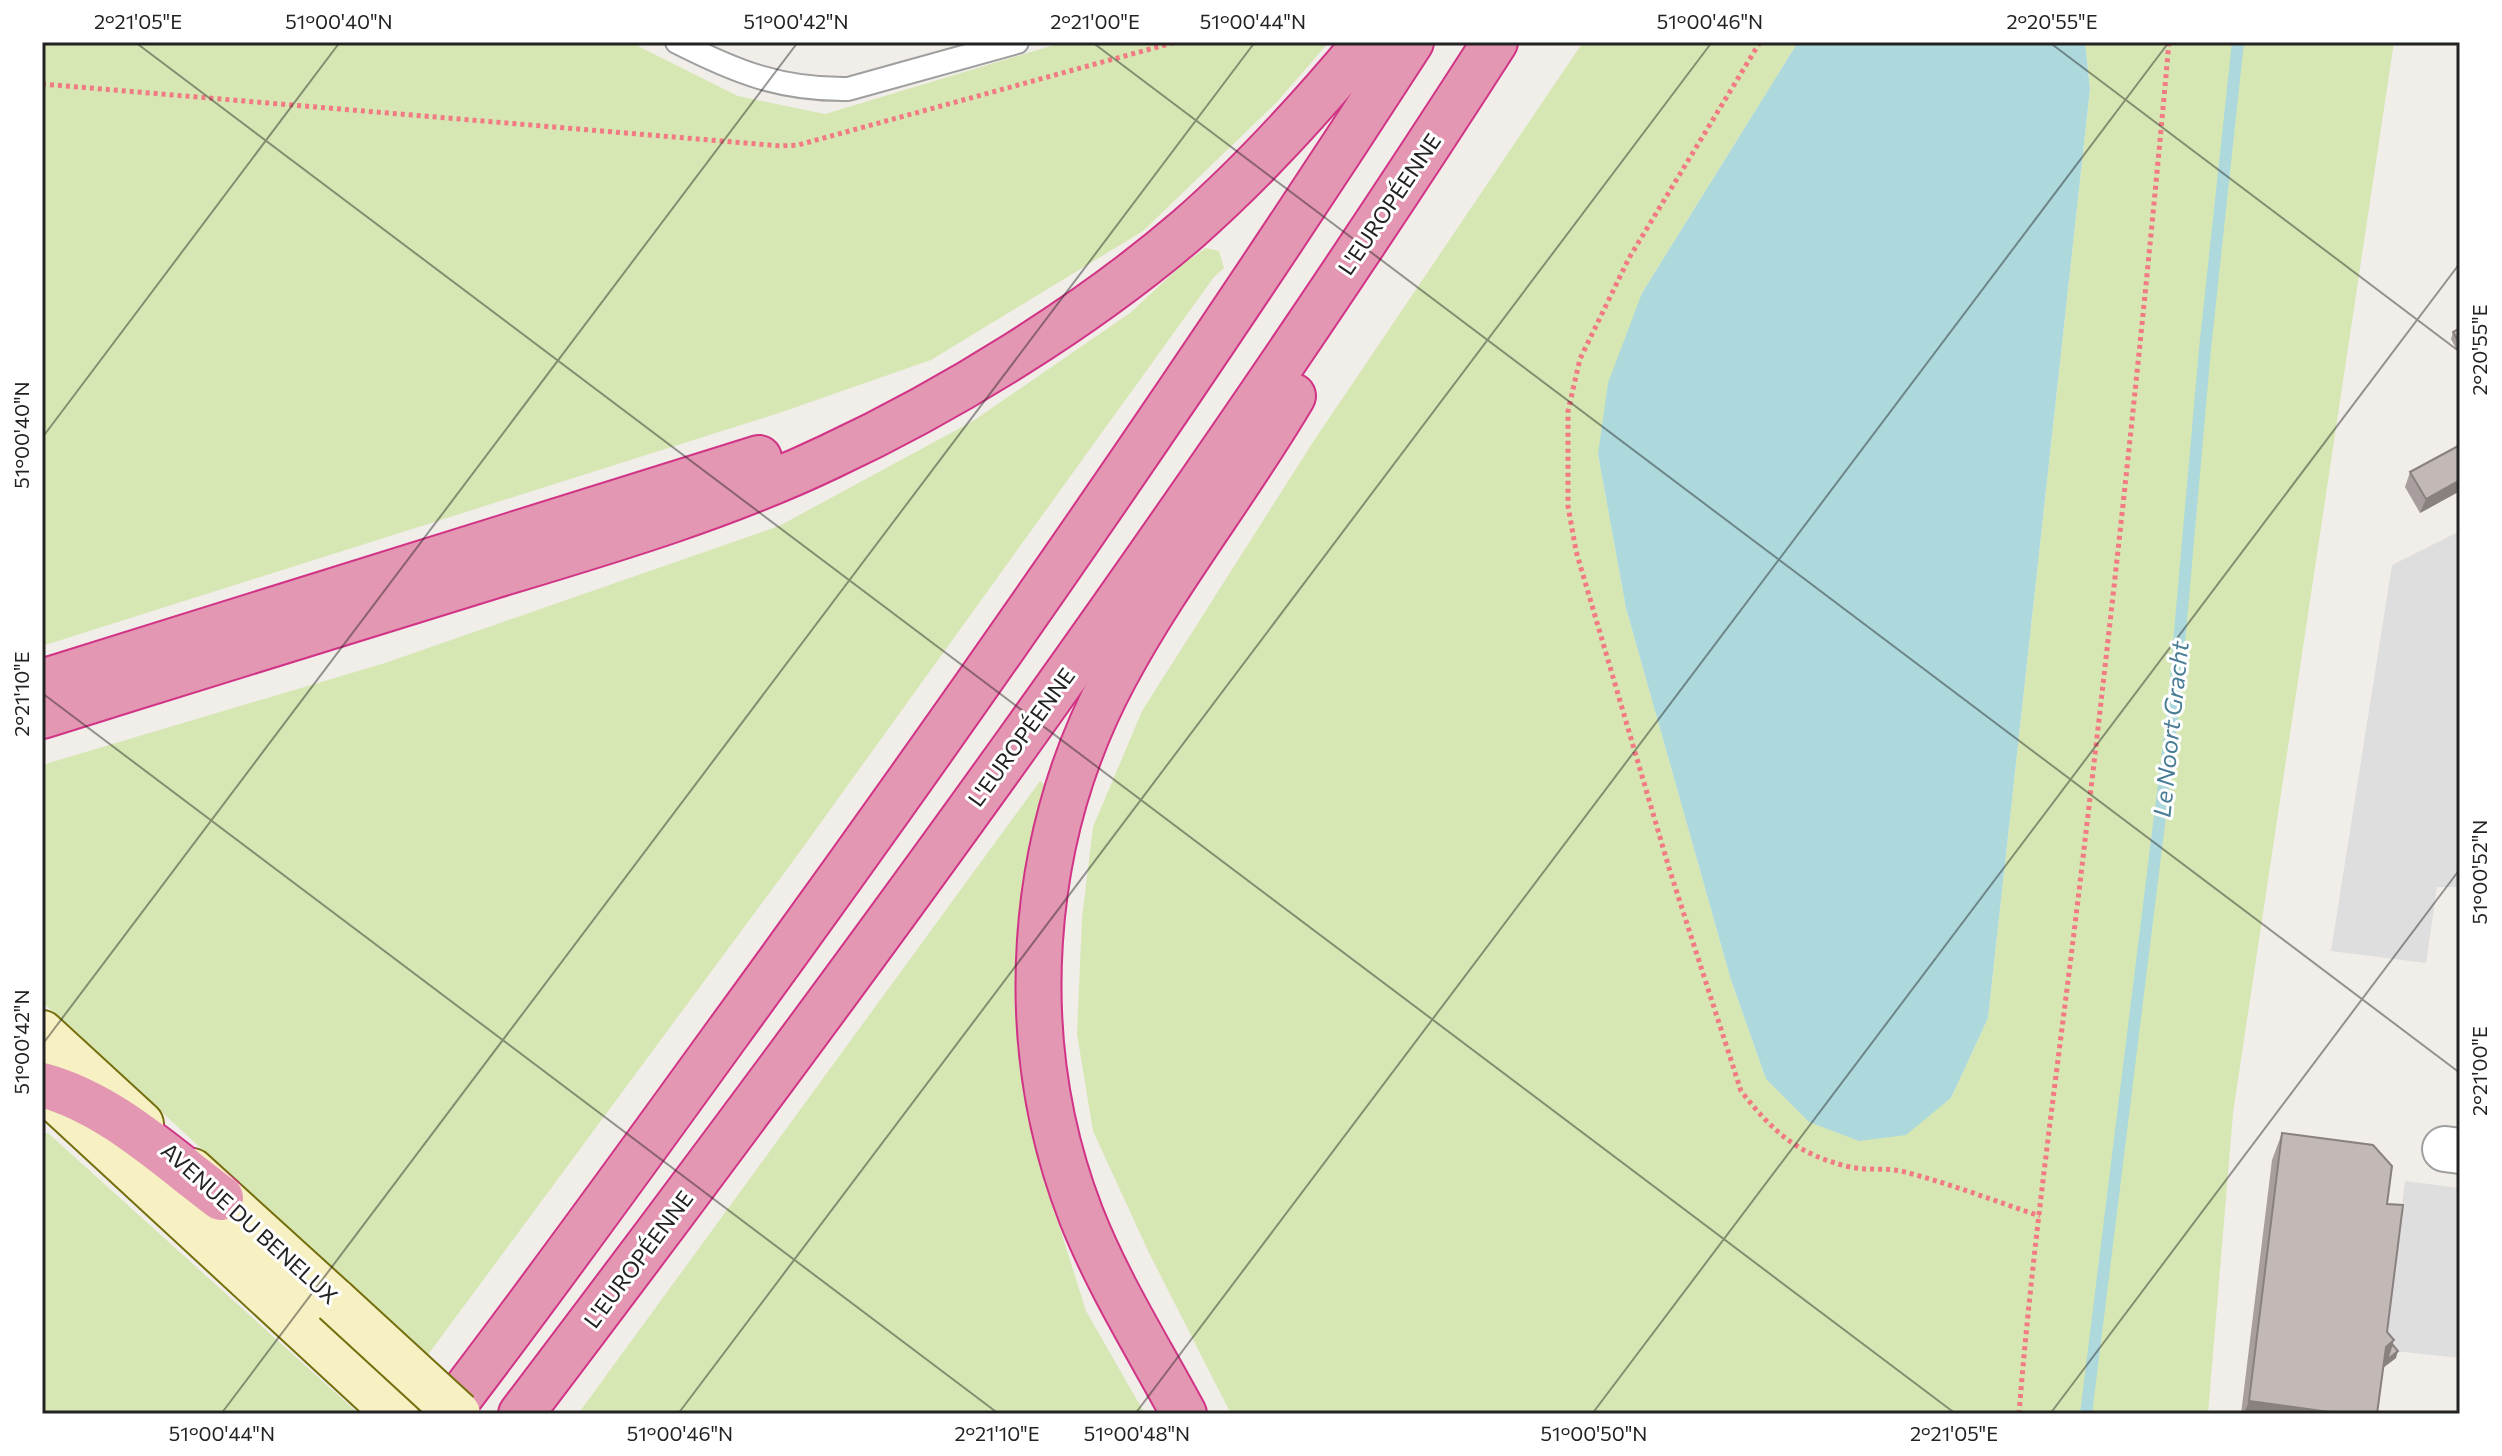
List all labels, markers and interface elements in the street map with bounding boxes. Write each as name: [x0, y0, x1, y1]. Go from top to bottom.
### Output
text: 2°21'05"E: [94, 9, 182, 33]
text: 51°00'40"N: [285, 9, 393, 33]
text: 51°00'42"N: [743, 9, 849, 33]
text: 2°21'00"E: [1050, 9, 1140, 33]
text: 51°00'44"N: [1200, 9, 1306, 33]
text: 51°00'46"N: [1657, 9, 1763, 33]
text: 2°20'55"E: [2006, 9, 2098, 33]
street label: L'EUROPÉENNE: [1332, 128, 1446, 280]
text: 2°20'55"E: [2467, 304, 2491, 396]
text: 51°00'40"N: [9, 381, 33, 489]
water label: Le Noort Gracht: [2146, 638, 2194, 818]
text: 2°21'10"E: [9, 651, 33, 737]
street label: L'EUROPÉENNE: [962, 662, 1080, 812]
text: 51°00'52"N: [2467, 820, 2491, 924]
text: 51°00'42"N: [9, 989, 33, 1095]
text: 2°21'00"E: [2467, 1026, 2491, 1116]
street label: AVENUE DU BENELUX: [156, 1137, 344, 1310]
street label: L'EUROPÉENNE: [578, 1185, 698, 1333]
text: 51°00'44"N: [169, 1421, 275, 1445]
text: 51°00'46"N: [627, 1421, 733, 1445]
text: 2°21'10"E: [954, 1421, 1040, 1445]
text: 51°00'48"N: [1084, 1421, 1190, 1445]
text: 51°00'50"N: [1541, 1421, 1647, 1445]
text: 2°21'05"E: [1910, 1421, 1998, 1445]

